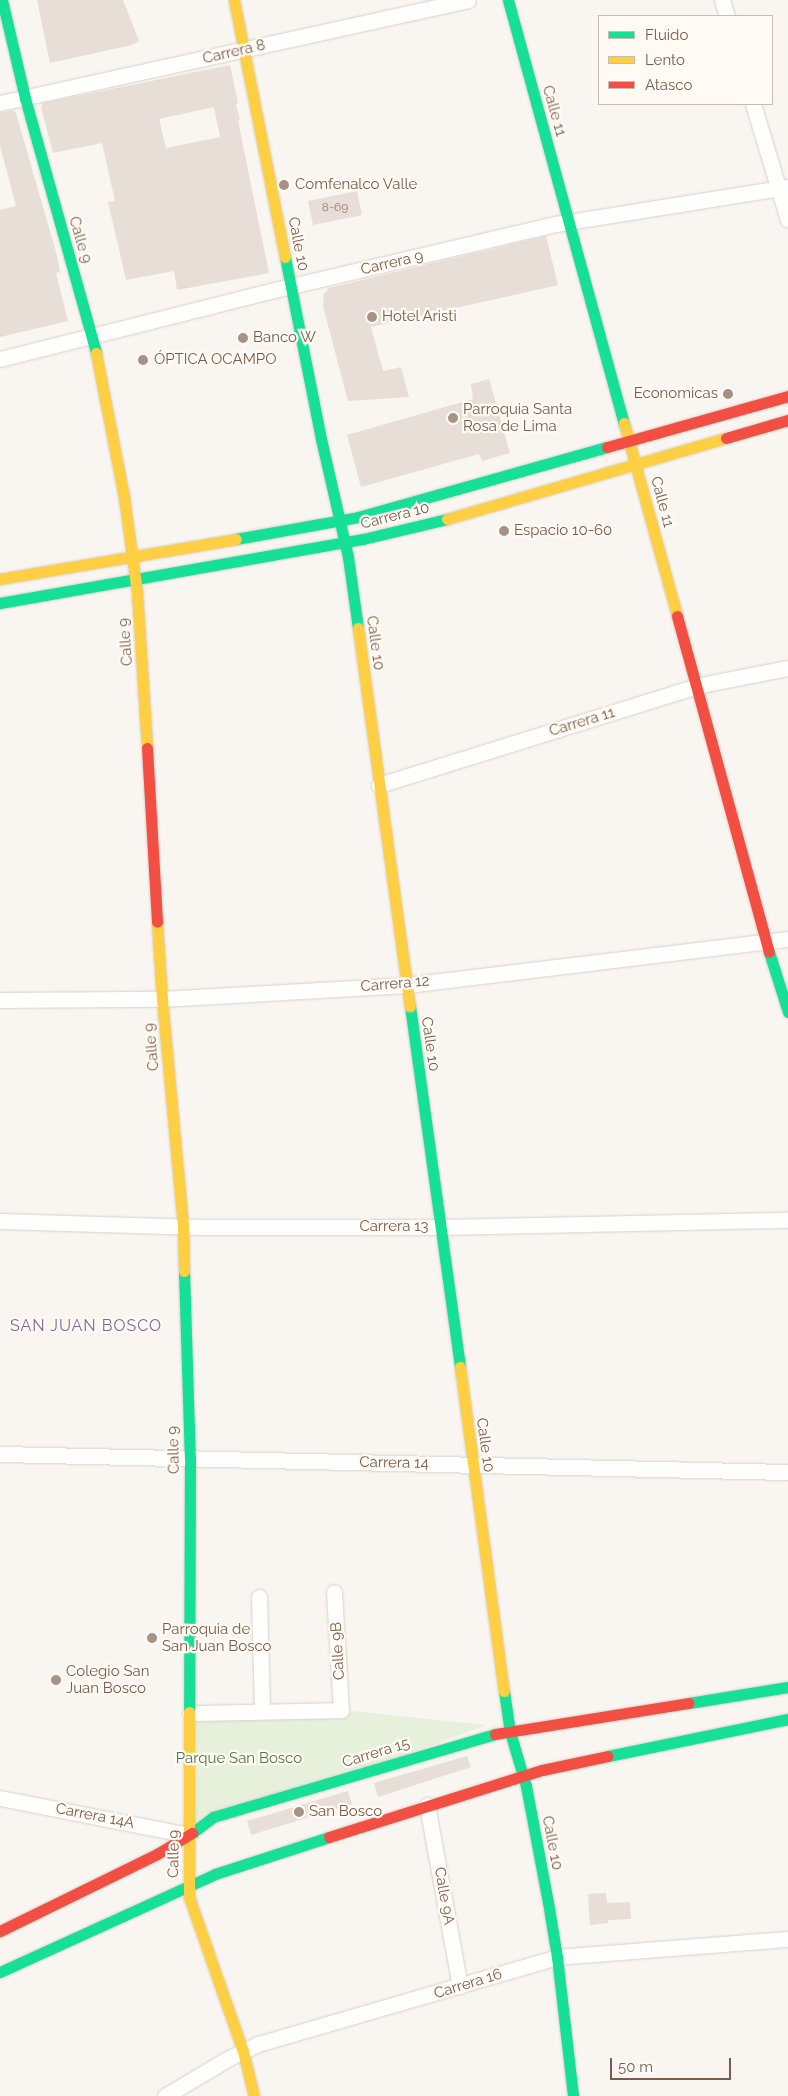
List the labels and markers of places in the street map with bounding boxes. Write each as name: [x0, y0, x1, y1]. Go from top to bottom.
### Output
place label: Comfenalco Valle: [295, 176, 418, 194]
marker: Comfenalco Valle: [277, 178, 291, 192]
place label: Hotel Aristi: [382, 308, 458, 326]
marker: Hotel Aristi: [366, 311, 378, 323]
place label: Banco W: [253, 329, 317, 347]
marker: Banco W: [237, 332, 249, 344]
place label: ÓPTICA OCAMPO: [154, 351, 277, 369]
marker: ÓPTICA OCAMPO: [136, 353, 150, 367]
place label: Economicas: [634, 385, 718, 403]
marker: Economicas: [722, 388, 734, 400]
place label: Parroquia Santa Rosa de Lima: [463, 400, 572, 435]
marker: Parroquia Santa Rosa de Lima: [447, 412, 459, 424]
place label: Espacio 10-60: [514, 522, 612, 540]
marker: Espacio 10-60: [498, 525, 510, 537]
place label: Parroquia de San Juan Bosco: [162, 1620, 272, 1655]
marker: Parroquia de San Juan Bosco: [146, 1632, 158, 1644]
place label: Colegio San Juan Bosco: [66, 1662, 149, 1697]
marker: Colegio San Juan Bosco: [50, 1674, 62, 1686]
place label: San Bosco: [309, 1803, 382, 1821]
marker: San Bosco: [293, 1806, 305, 1818]

